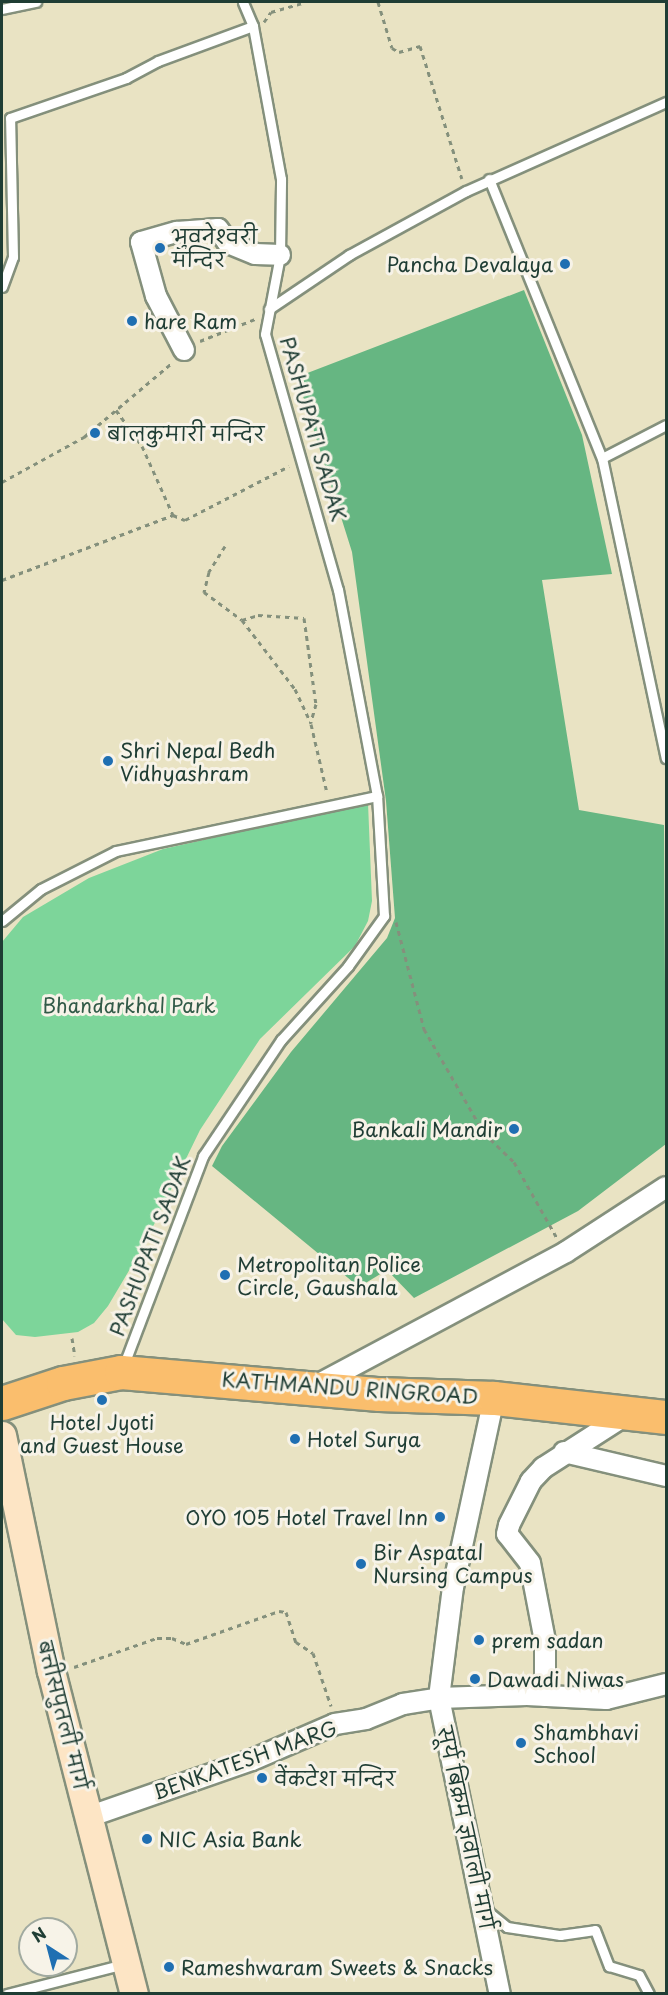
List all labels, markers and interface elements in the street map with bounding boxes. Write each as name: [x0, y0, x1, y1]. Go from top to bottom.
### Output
place label: भुवनेश्वरी मन्दिर: [172, 225, 257, 272]
marker: भुवनेश्वरी मन्दिर: [153, 241, 167, 255]
place label: Pancha Devalaya: [386, 252, 553, 276]
marker: Pancha Devalaya: [558, 257, 572, 271]
place label: hare Ram: [144, 309, 238, 333]
marker: hare Ram: [125, 314, 139, 328]
street label: PASHUPATI SADAK: [275, 333, 351, 525]
place label: बालकुमारी मन्दिर: [107, 421, 264, 445]
marker: बालकुमारी मन्दिर: [88, 426, 102, 440]
place label: Shri Nepal Bedh Vidhyashram: [120, 738, 276, 785]
marker: Shri Nepal Bedh Vidhyashram: [101, 754, 115, 768]
park label: Bhandarkhal Park: [42, 993, 216, 1017]
place label: Bankali Mandir: [351, 1117, 502, 1141]
marker: Bankali Mandir: [507, 1122, 521, 1136]
street label: PASHUPATI SADAK: [104, 1151, 196, 1341]
place label: Metropolitan Police Circle, Gaushala: [237, 1252, 421, 1299]
marker: Metropolitan Police Circle, Gaushala: [218, 1268, 232, 1282]
street label: KATHMANDU RINGROAD: [221, 1367, 479, 1409]
marker: Hotel Jyoti and Guest House: [95, 1393, 109, 1407]
place label: Hotel Jyoti and Guest House: [20, 1410, 184, 1457]
place label: Hotel Surya: [307, 1427, 421, 1451]
marker: Hotel Surya: [288, 1432, 302, 1446]
place label: OYO 105 Hotel Travel Inn: [183, 1505, 428, 1529]
marker: OYO 105 Hotel Travel Inn: [433, 1510, 447, 1524]
place label: Bir Aspatal Nursing Campus: [373, 1540, 533, 1587]
marker: Bir Aspatal Nursing Campus: [354, 1557, 368, 1571]
place label: prem sadan: [491, 1628, 604, 1652]
marker: prem sadan: [472, 1633, 486, 1647]
street label: बत्तीसपुतली मार्ग: [33, 1638, 93, 1792]
place label: Dawadi Niwas: [487, 1667, 625, 1691]
marker: Dawadi Niwas: [468, 1672, 482, 1686]
street label: BENKATESH MARG: [150, 1716, 340, 1804]
place label: Shambhavi School: [533, 1720, 639, 1767]
street label: सूर्य बिक्रम ज्ञवाली मार्ग: [433, 1724, 499, 1932]
marker: Shambhavi School: [514, 1736, 528, 1750]
place label: वेंकटेश मन्दिर: [274, 1766, 395, 1790]
marker: वेंकटेश मन्दिर: [255, 1771, 269, 1785]
place label: NIC Asia Bank: [159, 1827, 302, 1851]
marker: NIC Asia Bank: [140, 1832, 154, 1846]
north arrow: [18, 1917, 78, 1977]
text: N: [26, 1921, 51, 1947]
place label: Rameshwaram Sweets & Snacks: [181, 1955, 494, 1979]
marker: Rameshwaram Sweets & Snacks: [162, 1960, 176, 1974]

